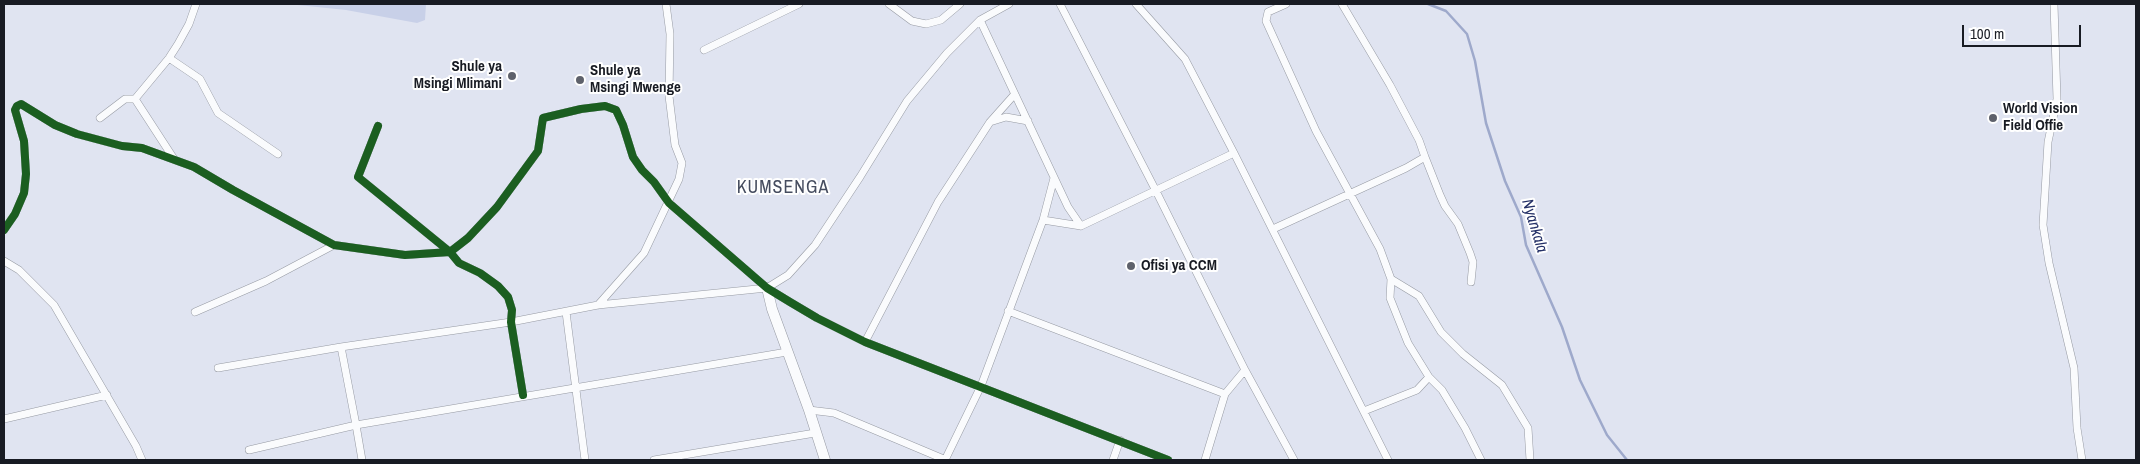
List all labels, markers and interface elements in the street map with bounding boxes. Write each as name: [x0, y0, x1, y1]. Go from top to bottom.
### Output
scale bar: [1965, 15, 2084, 47]
text: 100 m: [1970, 23, 2004, 44]
place label: Shule ya Msingi Mlimani: [414, 58, 502, 93]
place label: Shule ya Msingi Mwenge: [590, 62, 681, 97]
marker: Shule ya Msingi Mlimani: [506, 70, 518, 82]
marker: Shule ya Msingi Mwenge: [574, 74, 586, 86]
place label: World Vision Field Offie: [2003, 100, 2078, 135]
marker: World Vision Field Offie: [1987, 112, 1999, 124]
district label: KUMSENGA: [736, 177, 830, 199]
water label: Nyankala: [1517, 197, 1551, 255]
place label: Ofisi ya CCM: [1141, 257, 1217, 275]
marker: Ofisi ya CCM: [1125, 260, 1137, 272]

